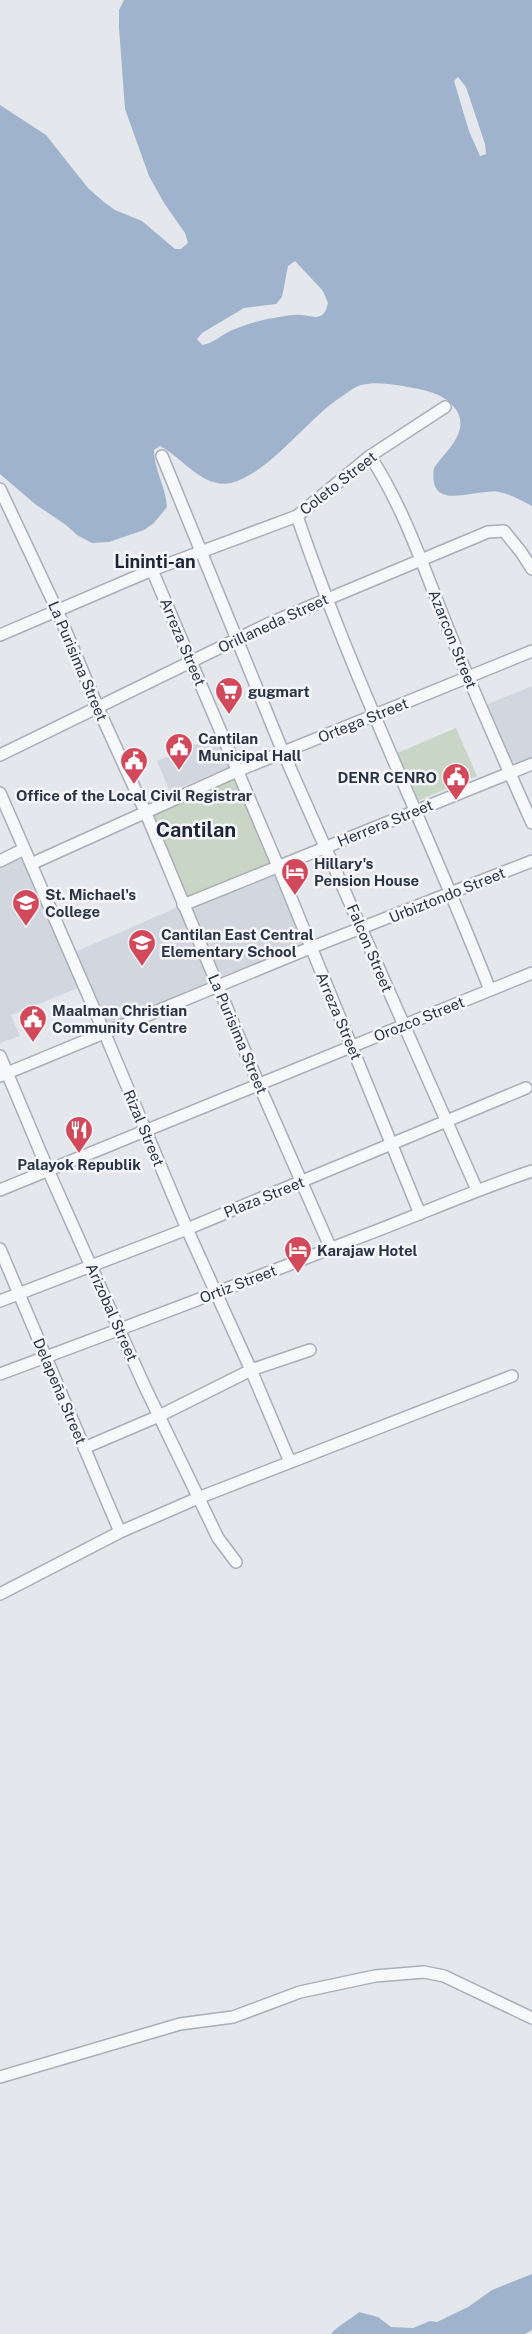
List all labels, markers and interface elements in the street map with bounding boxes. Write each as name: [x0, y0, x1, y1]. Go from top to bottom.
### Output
street label: Coleto Street: [296, 448, 380, 518]
district label: Lininti-an: [114, 551, 196, 572]
street label: Azarcon Street: [426, 587, 481, 691]
street label: Orillaneda Street: [215, 590, 331, 656]
street label: Arreza Street: [157, 596, 209, 689]
street label: La Purisima Street: [45, 599, 111, 724]
supermarket icon: gugmart: [214, 676, 244, 715]
place label: gugmart: [248, 683, 310, 700]
street label: Ortega Street: [316, 694, 411, 746]
place label: Cantilan Municipal Hall: [198, 730, 301, 764]
public building icon: Cantilan Municipal Hall: [164, 732, 194, 771]
public building icon: Office of the Local Civil Registrar: [119, 746, 149, 785]
public building icon: DENR CENRO: [441, 762, 471, 801]
place label: DENR CENRO: [337, 769, 437, 786]
place label: Office of the Local Civil Registrar: [16, 787, 252, 804]
street label: Herrera Street: [335, 796, 435, 850]
district label: Cantilan: [156, 818, 236, 842]
place label: Hillary's Pension House: [314, 855, 419, 889]
hotel icon: Hillary's Pension House: [280, 857, 310, 896]
street label: Urbiztondo Street: [386, 864, 508, 926]
place label: St. Michael's College: [45, 886, 136, 920]
school or university icon: St. Michael's College: [11, 888, 41, 927]
street label: Falcon Street: [344, 901, 396, 995]
place label: Cantilan East Central Elementary School: [161, 926, 314, 960]
school or university icon: Cantilan East Central Elementary School: [127, 928, 157, 967]
street label: Arreza Street: [313, 970, 365, 1063]
street label: La Purisima Street: [205, 972, 271, 1097]
street label: Orozco Street: [371, 993, 467, 1045]
place label: Maalman Christian Community Centre: [52, 1002, 187, 1036]
public building icon: Maalman Christian Community Centre: [18, 1004, 48, 1043]
street label: Rizal Street: [120, 1087, 168, 1169]
restaurant icon: Palayok Republik: [64, 1115, 94, 1154]
place label: Palayok Republik: [17, 1156, 141, 1173]
street label: Plaza Street: [221, 1173, 307, 1221]
hotel icon: Karajaw Hotel: [283, 1235, 313, 1274]
place label: Karajaw Hotel: [317, 1242, 418, 1259]
street label: Arizobal Street: [83, 1261, 141, 1364]
street label: Ortiz Street: [197, 1262, 279, 1306]
street label: Delapeña Street: [30, 1335, 90, 1447]

